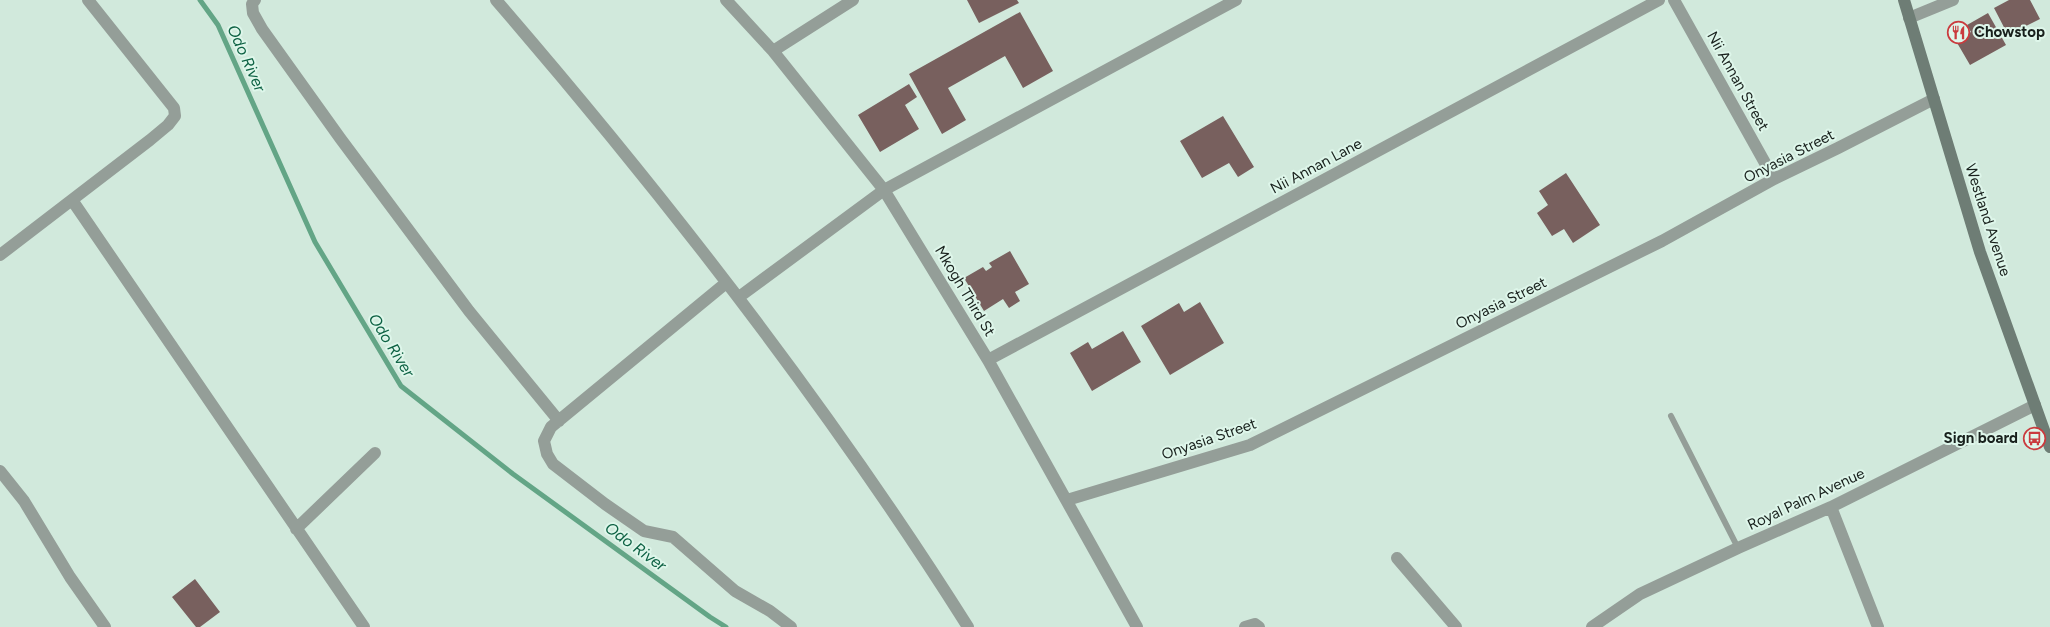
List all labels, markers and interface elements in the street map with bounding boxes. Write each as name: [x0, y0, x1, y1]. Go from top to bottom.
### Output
restaurant icon: Chowstop: [1945, 19, 1971, 45]
water label: Odo River: [223, 22, 270, 95]
place label: Chowstop: [1974, 23, 2045, 41]
street label: Nii Annan Street: [1703, 28, 1773, 134]
street label: Onyasia Street: [1741, 125, 1838, 187]
street label: Nii Annan Lane: [1267, 134, 1365, 198]
street label: Westland Avenue: [1961, 161, 2015, 279]
street label: Mkogh Third St: [931, 243, 999, 340]
street label: Onyasia Street: [1453, 273, 1550, 333]
water label: Odo River: [365, 310, 419, 381]
street label: Onyasia Street: [1159, 414, 1259, 464]
bus stop icon: Sign board: [2021, 425, 2047, 451]
place label: Sign board: [1944, 429, 2018, 447]
street label: Royal Palm Avenue: [1745, 464, 1867, 534]
water label: Odo River: [601, 518, 671, 575]

